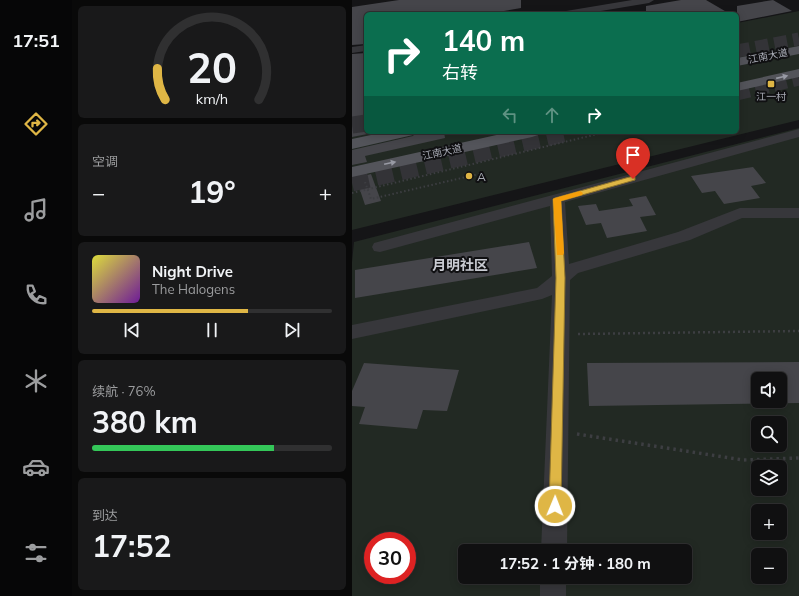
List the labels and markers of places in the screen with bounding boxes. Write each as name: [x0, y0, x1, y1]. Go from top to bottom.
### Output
marker: 江一村: [766, 79, 776, 89]
place label: 江一村: [756, 90, 786, 103]
pin: [616, 138, 650, 179]
place label: A: [477, 169, 486, 184]
marker: A: [464, 171, 474, 181]

